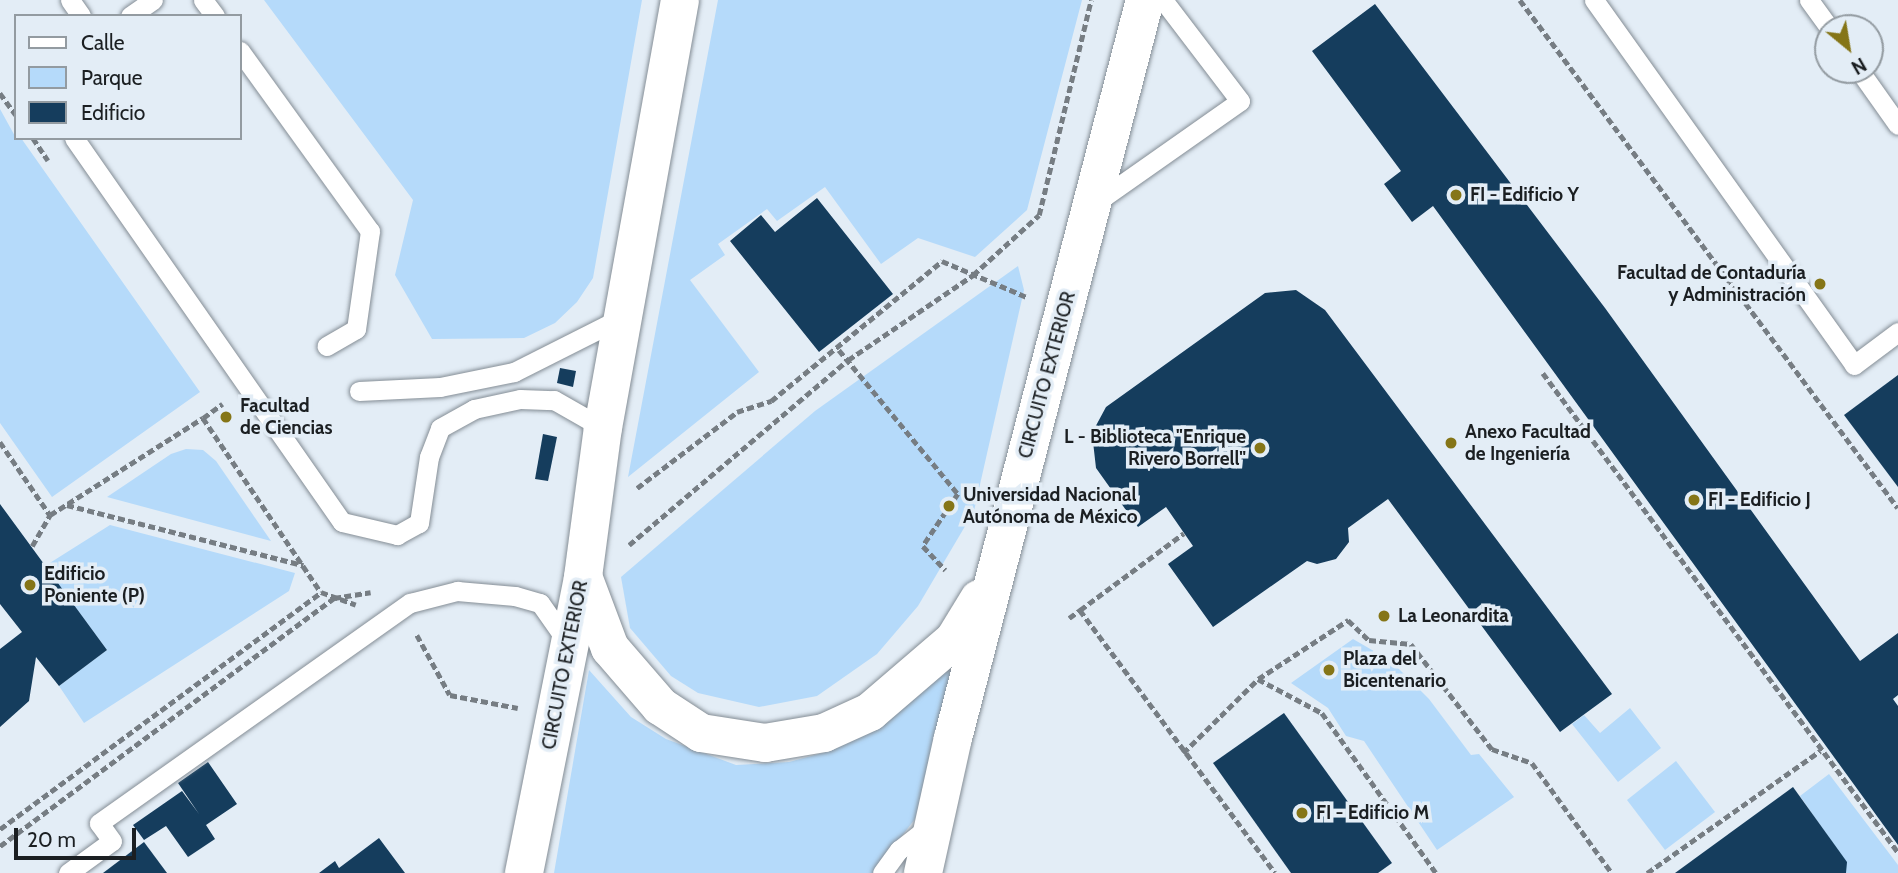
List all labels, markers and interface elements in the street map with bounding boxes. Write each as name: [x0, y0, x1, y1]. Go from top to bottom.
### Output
legend: [14, 14, 242, 140]
north arrow: [1814, 14, 1884, 84]
text: Calle: [81, 30, 125, 55]
text: N: [1847, 53, 1870, 79]
text: Parque: [81, 65, 143, 90]
text: Edificio: [81, 100, 145, 125]
place label: FI - Edificio Y: [1470, 184, 1579, 206]
marker: FI - Edificio Y: [1448, 187, 1464, 203]
place label: Facultad de Contaduría y Administración: [1617, 262, 1806, 306]
marker: Facultad de Contaduría y Administración: [1812, 276, 1828, 292]
street label: CIRCUITO EXTERIOR: [1014, 289, 1080, 461]
place label: Facultad de Ciencias: [240, 395, 332, 439]
marker: Facultad de Ciencias: [218, 409, 234, 425]
place label: Anexo Facultad de Ingeniería: [1465, 421, 1591, 465]
place label: L - Biblioteca "Enrique Rivero Borrell": [1064, 426, 1246, 470]
marker: Anexo Facultad de Ingeniería: [1443, 435, 1459, 451]
marker: L - Biblioteca "Enrique Rivero Borrell": [1252, 440, 1268, 456]
place label: Universidad Nacional Autónoma de México: [963, 484, 1137, 528]
place label: FI - Edificio J: [1708, 489, 1811, 511]
marker: FI - Edificio J: [1686, 492, 1702, 508]
marker: Universidad Nacional Autónoma de México: [941, 498, 957, 514]
place label: Edificio Poniente (P): [44, 563, 145, 607]
marker: Edificio Poniente (P): [22, 577, 38, 593]
street label: CIRCUITO EXTERIOR: [537, 579, 593, 751]
place label: La Leonardita: [1398, 605, 1509, 627]
marker: La Leonardita: [1376, 608, 1392, 624]
place label: Plaza del Bicentenario: [1343, 648, 1446, 692]
marker: Plaza del Bicentenario: [1321, 662, 1337, 678]
place label: FI - Edificio M: [1316, 802, 1429, 824]
marker: FI - Edificio M: [1294, 805, 1310, 821]
scale bar: [18, 814, 140, 858]
text: 20 m: [27, 827, 76, 852]

